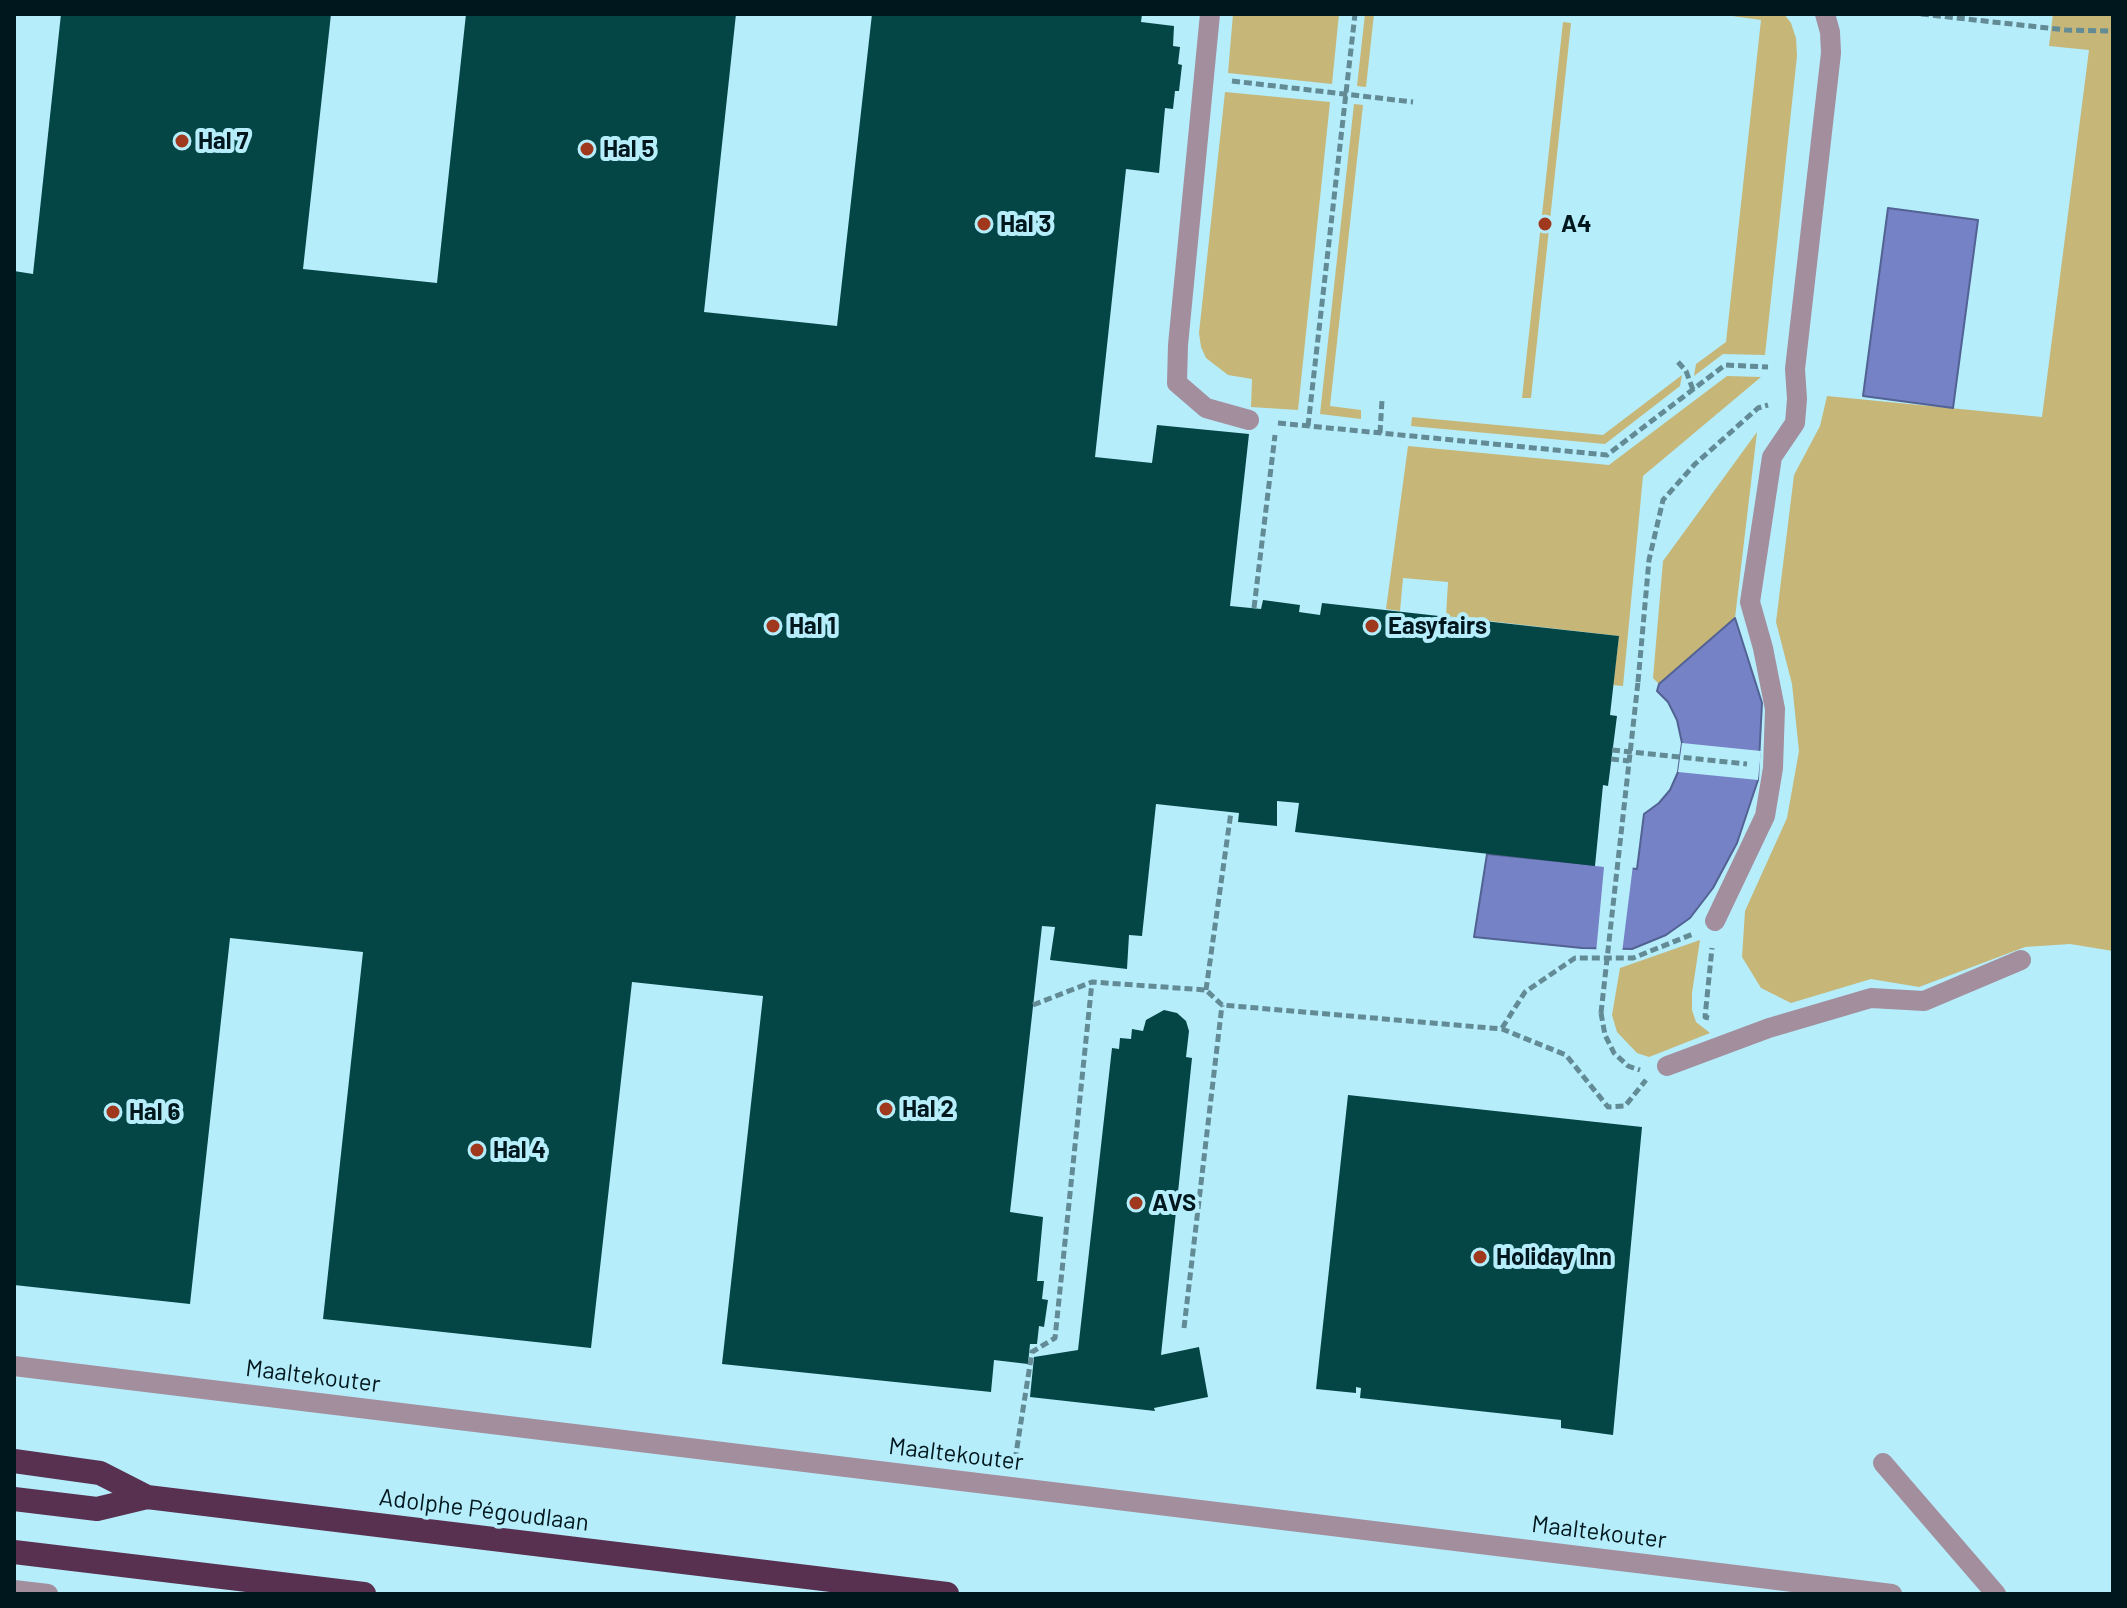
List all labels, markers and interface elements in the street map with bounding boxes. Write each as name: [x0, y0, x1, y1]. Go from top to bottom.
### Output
place label: Hal 7: [198, 127, 248, 155]
marker: Hal 7: [173, 132, 191, 150]
place label: Hal 5: [603, 135, 654, 163]
marker: Hal 5: [578, 140, 596, 158]
place label: Hal 3: [1000, 210, 1051, 238]
place label: A4: [1561, 210, 1592, 238]
marker: Hal 3: [975, 215, 993, 233]
marker: A4: [1536, 215, 1554, 233]
place label: Hal 1: [789, 612, 836, 640]
place label: Easyfairs: [1388, 612, 1487, 640]
marker: Hal 1: [764, 617, 782, 635]
marker: Easyfairs: [1363, 617, 1381, 635]
place label: Hal 2: [902, 1095, 954, 1123]
place label: Hal 6: [129, 1098, 180, 1126]
marker: Hal 2: [877, 1100, 895, 1118]
marker: Hal 6: [104, 1103, 122, 1121]
place label: Hal 4: [493, 1136, 546, 1164]
marker: Hal 4: [468, 1141, 486, 1159]
place label: AVS: [1152, 1189, 1196, 1217]
marker: AVS: [1127, 1194, 1145, 1212]
place label: Holiday Inn: [1496, 1243, 1612, 1271]
marker: Holiday Inn: [1471, 1248, 1489, 1266]
street label: Maaltekouter: [244, 1353, 382, 1399]
street label: Maaltekouter: [887, 1431, 1025, 1477]
street label: Adolphe Pégoudlaan: [378, 1483, 590, 1537]
street label: Maaltekouter: [1530, 1509, 1668, 1555]

